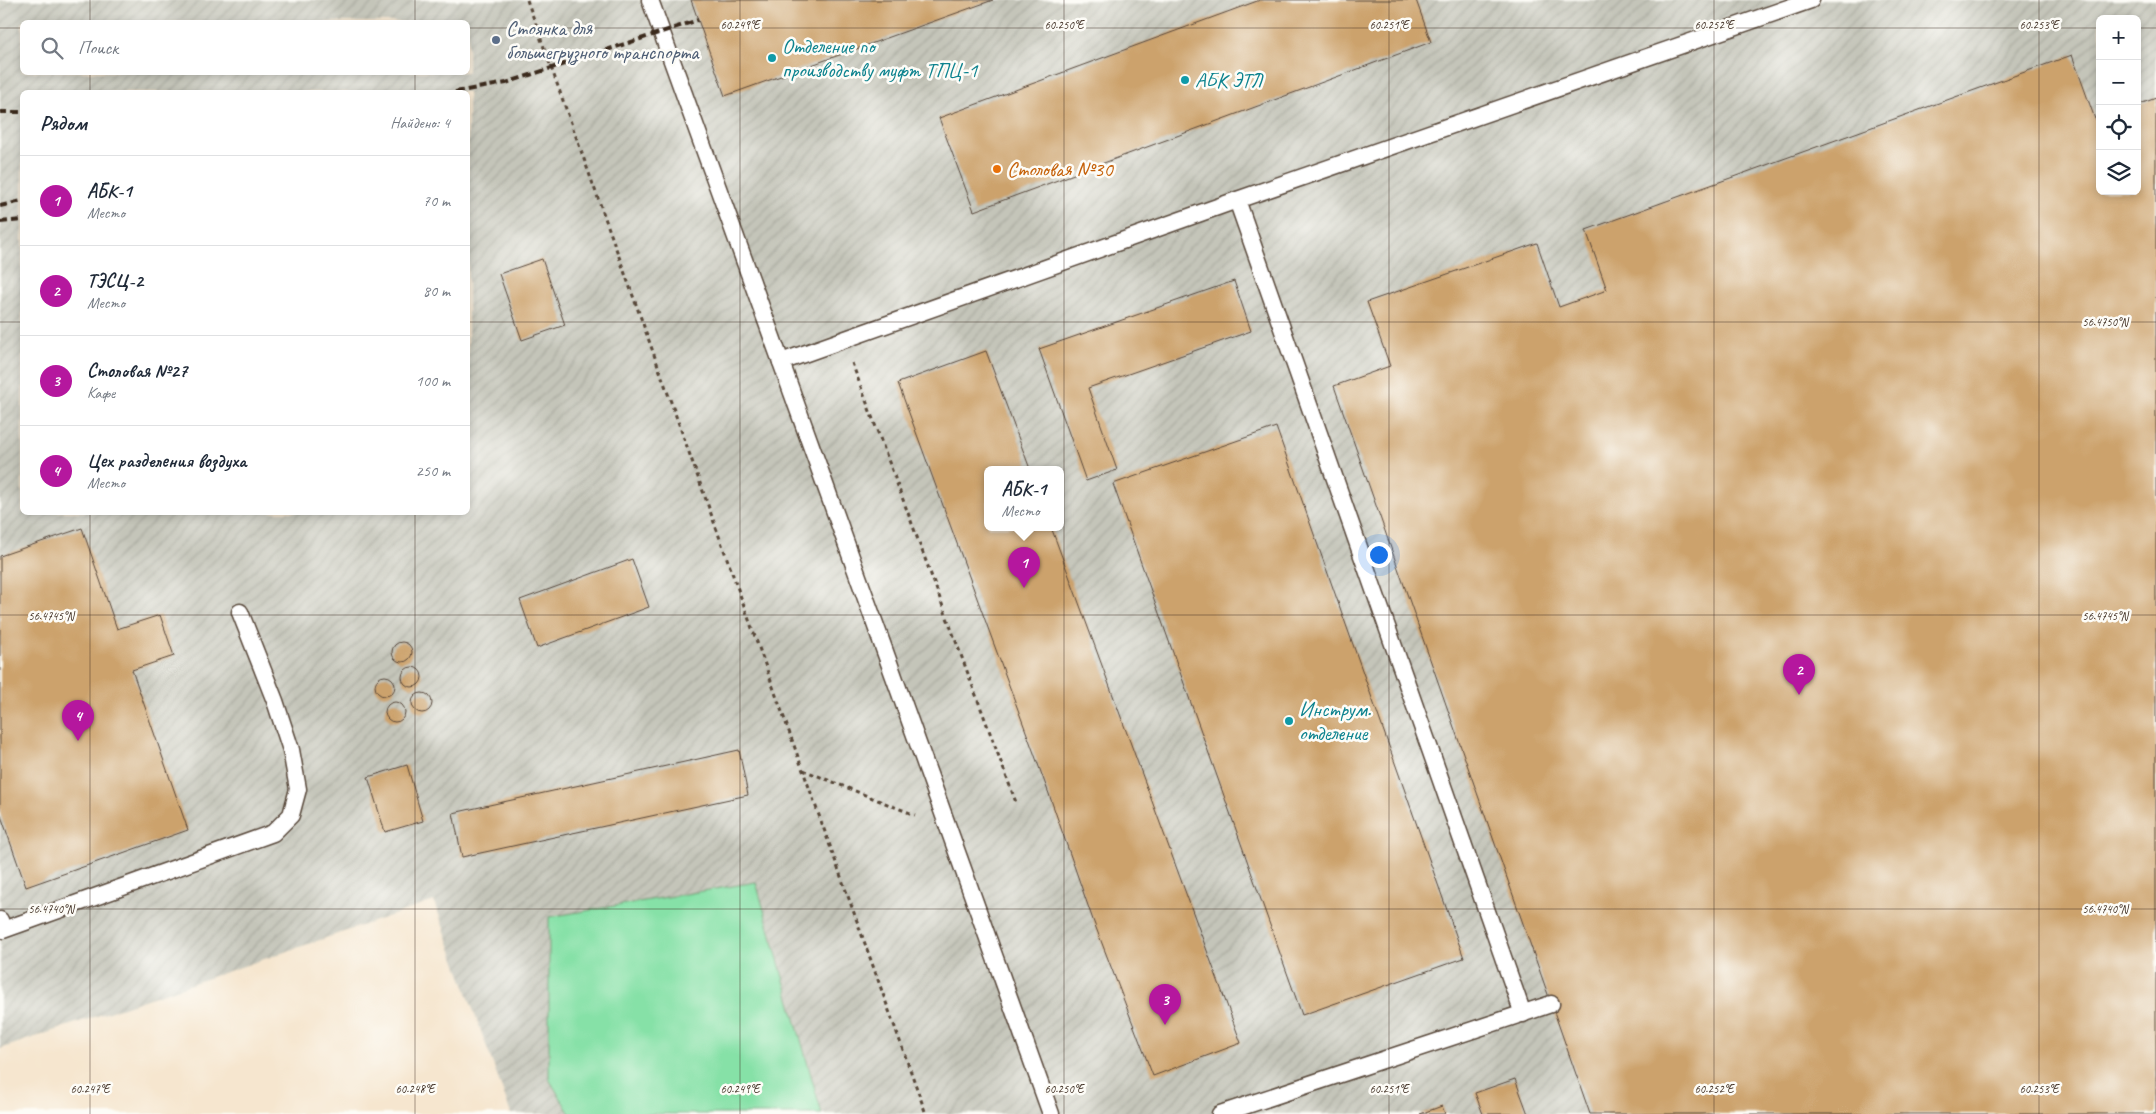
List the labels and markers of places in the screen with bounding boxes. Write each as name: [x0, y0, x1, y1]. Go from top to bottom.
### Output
place label: Стоянка для большегрузного транспорта: [506, 15, 700, 66]
place label: Отделение по производству муфт ТПЦ-1: [782, 33, 979, 83]
marker: Стоянка для большегрузного транспорта: [490, 34, 502, 46]
marker: Отделение по производству муфт ТПЦ-1: [766, 52, 778, 64]
place label: АБК ЭТЛ: [1195, 67, 1264, 93]
marker: АБК ЭТЛ: [1179, 74, 1191, 86]
place label: Столовая №30: [1007, 156, 1114, 182]
marker: Столовая №30: [991, 163, 1003, 175]
pin: 1: [1008, 547, 1040, 588]
pin: 2: [1783, 654, 1815, 695]
place label: Инструм. отделение: [1299, 696, 1372, 746]
pin: 4: [62, 700, 94, 741]
marker: Инструм. отделение: [1283, 715, 1295, 727]
pin: 3: [1149, 984, 1181, 1025]

